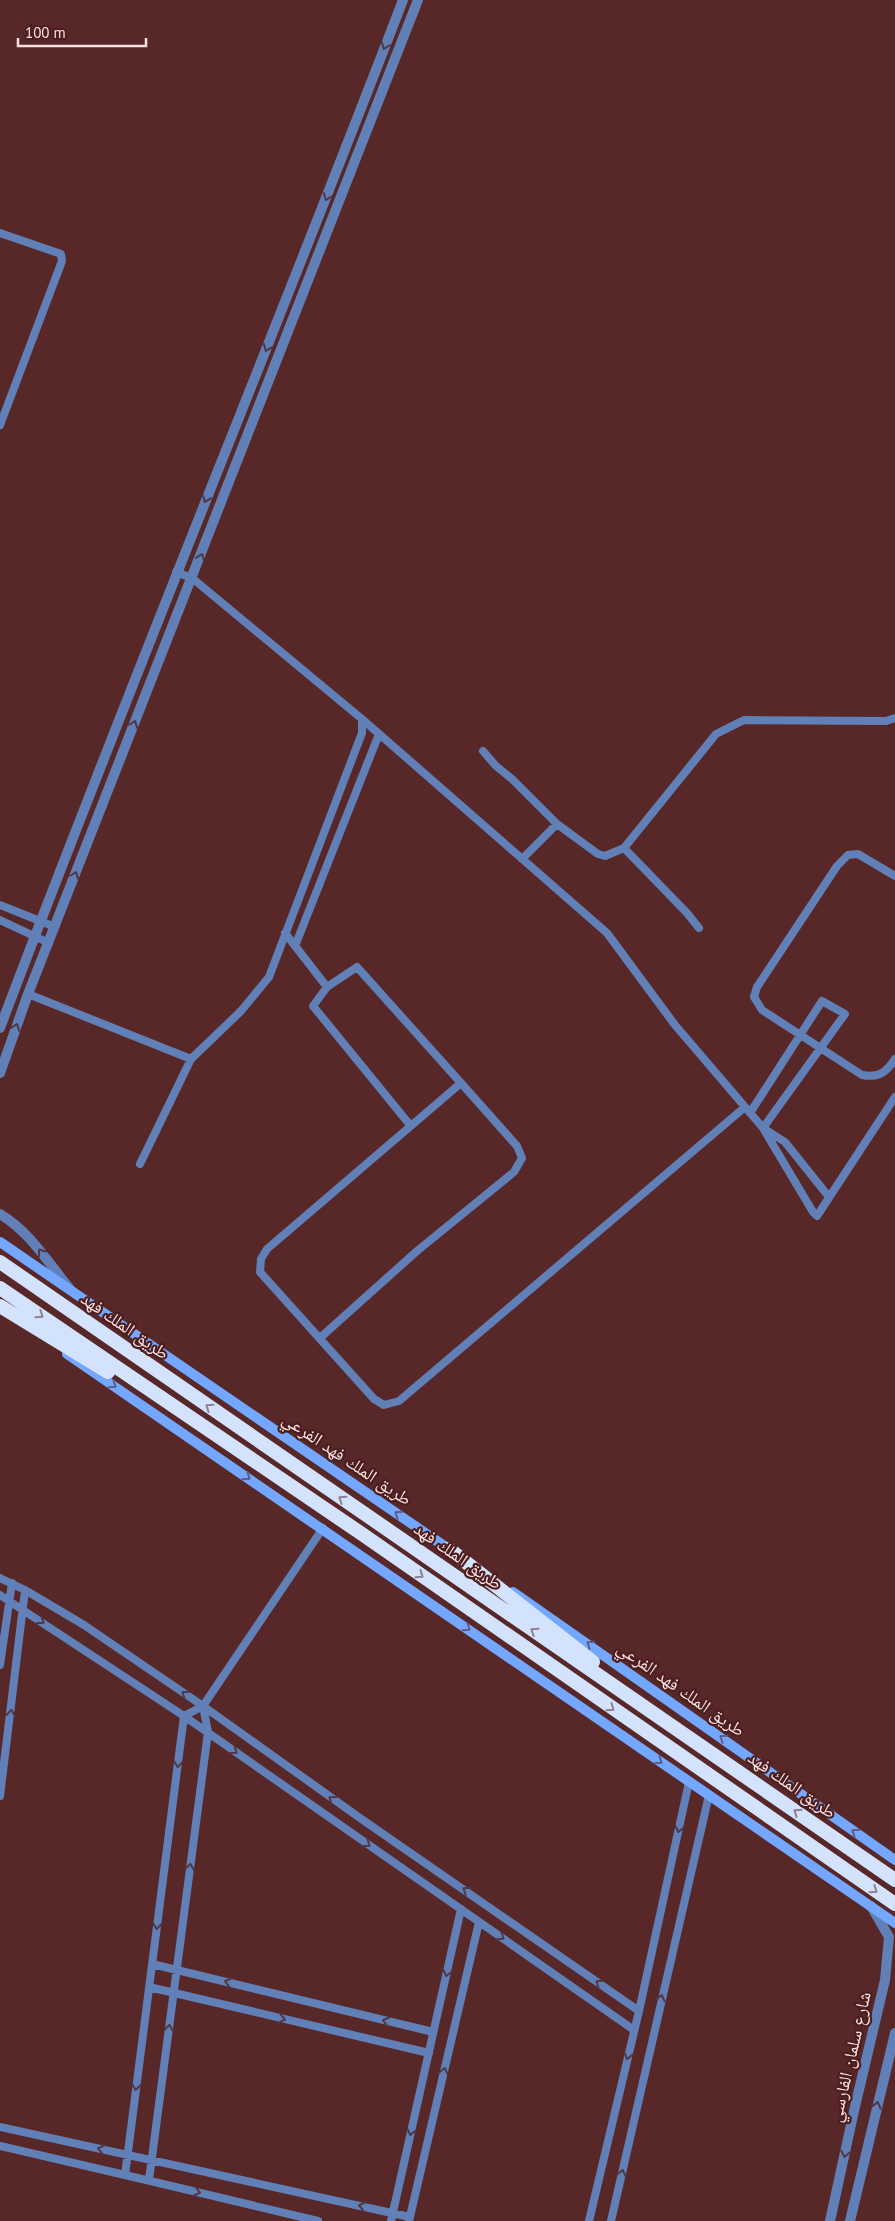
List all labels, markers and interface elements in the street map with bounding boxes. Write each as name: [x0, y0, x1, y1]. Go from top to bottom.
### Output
scale bar: [18, 15, 145, 47]
text: 100 m: [25, 23, 66, 42]
one-way arrow: [381, 41, 391, 49]
one-way arrow: [323, 192, 333, 201]
one-way arrow: [262, 343, 273, 352]
one-way arrow: [202, 494, 212, 503]
one-way arrow: [195, 553, 205, 561]
one-way arrow: [128, 720, 139, 729]
one-way arrow: [69, 871, 79, 880]
one-way arrow: [10, 1023, 20, 1031]
one-way arrow: [38, 1248, 47, 1258]
street label: طريق الملك فهد: [77, 1287, 174, 1364]
one-way arrow: [35, 1309, 44, 1319]
one-way arrow: [107, 1379, 116, 1388]
one-way arrow: [205, 1404, 214, 1413]
street label: طريق الملك فهد الفرعي: [276, 1407, 416, 1513]
one-way arrow: [241, 1471, 251, 1480]
one-way arrow: [338, 1496, 348, 1505]
one-way arrow: [394, 1510, 403, 1520]
street label: طريق الملك فهد: [410, 1517, 507, 1594]
one-way arrow: [414, 1569, 424, 1578]
one-way arrow: [36, 1615, 45, 1624]
one-way arrow: [462, 1622, 471, 1631]
one-way arrow: [530, 1628, 540, 1637]
street label: طريق الملك فهد الفرعي: [611, 1636, 750, 1744]
one-way arrow: [586, 1641, 596, 1650]
one-way arrow: [181, 1691, 191, 1700]
one-way arrow: [605, 1702, 615, 1711]
one-way arrow: [5, 1709, 16, 1717]
one-way arrow: [719, 1735, 728, 1744]
one-way arrow: [228, 1745, 238, 1754]
street label: طريق الملك فهد: [744, 1746, 841, 1823]
one-way arrow: [653, 1755, 662, 1764]
one-way arrow: [173, 1761, 184, 1769]
one-way arrow: [328, 1796, 338, 1805]
one-way arrow: [794, 1809, 803, 1818]
one-way arrow: [674, 1825, 685, 1834]
one-way arrow: [851, 1829, 861, 1838]
one-way arrow: [362, 1838, 371, 1847]
one-way arrow: [184, 1862, 195, 1870]
one-way arrow: [868, 1884, 878, 1893]
one-way arrow: [462, 1887, 472, 1896]
one-way arrow: [152, 1922, 163, 1930]
one-way arrow: [495, 1931, 504, 1940]
one-way arrow: [442, 1969, 452, 1978]
one-way arrow: [224, 1977, 233, 1988]
one-way arrow: [596, 1980, 605, 1989]
street label: شارع سلمان الفارسي: [823, 1989, 879, 2125]
one-way arrow: [655, 1993, 666, 2002]
one-way arrow: [277, 2013, 286, 2024]
one-way arrow: [382, 2016, 391, 2027]
one-way arrow: [163, 2024, 174, 2032]
one-way arrow: [623, 2052, 634, 2061]
one-way arrow: [438, 2067, 449, 2076]
one-way arrow: [132, 2082, 142, 2091]
one-way arrow: [871, 2101, 882, 2110]
one-way arrow: [406, 2128, 417, 2137]
one-way arrow: [96, 2144, 105, 2155]
one-way arrow: [840, 2149, 850, 2158]
one-way arrow: [616, 2169, 627, 2178]
one-way arrow: [192, 2186, 201, 2197]
one-way arrow: [358, 2202, 367, 2212]

